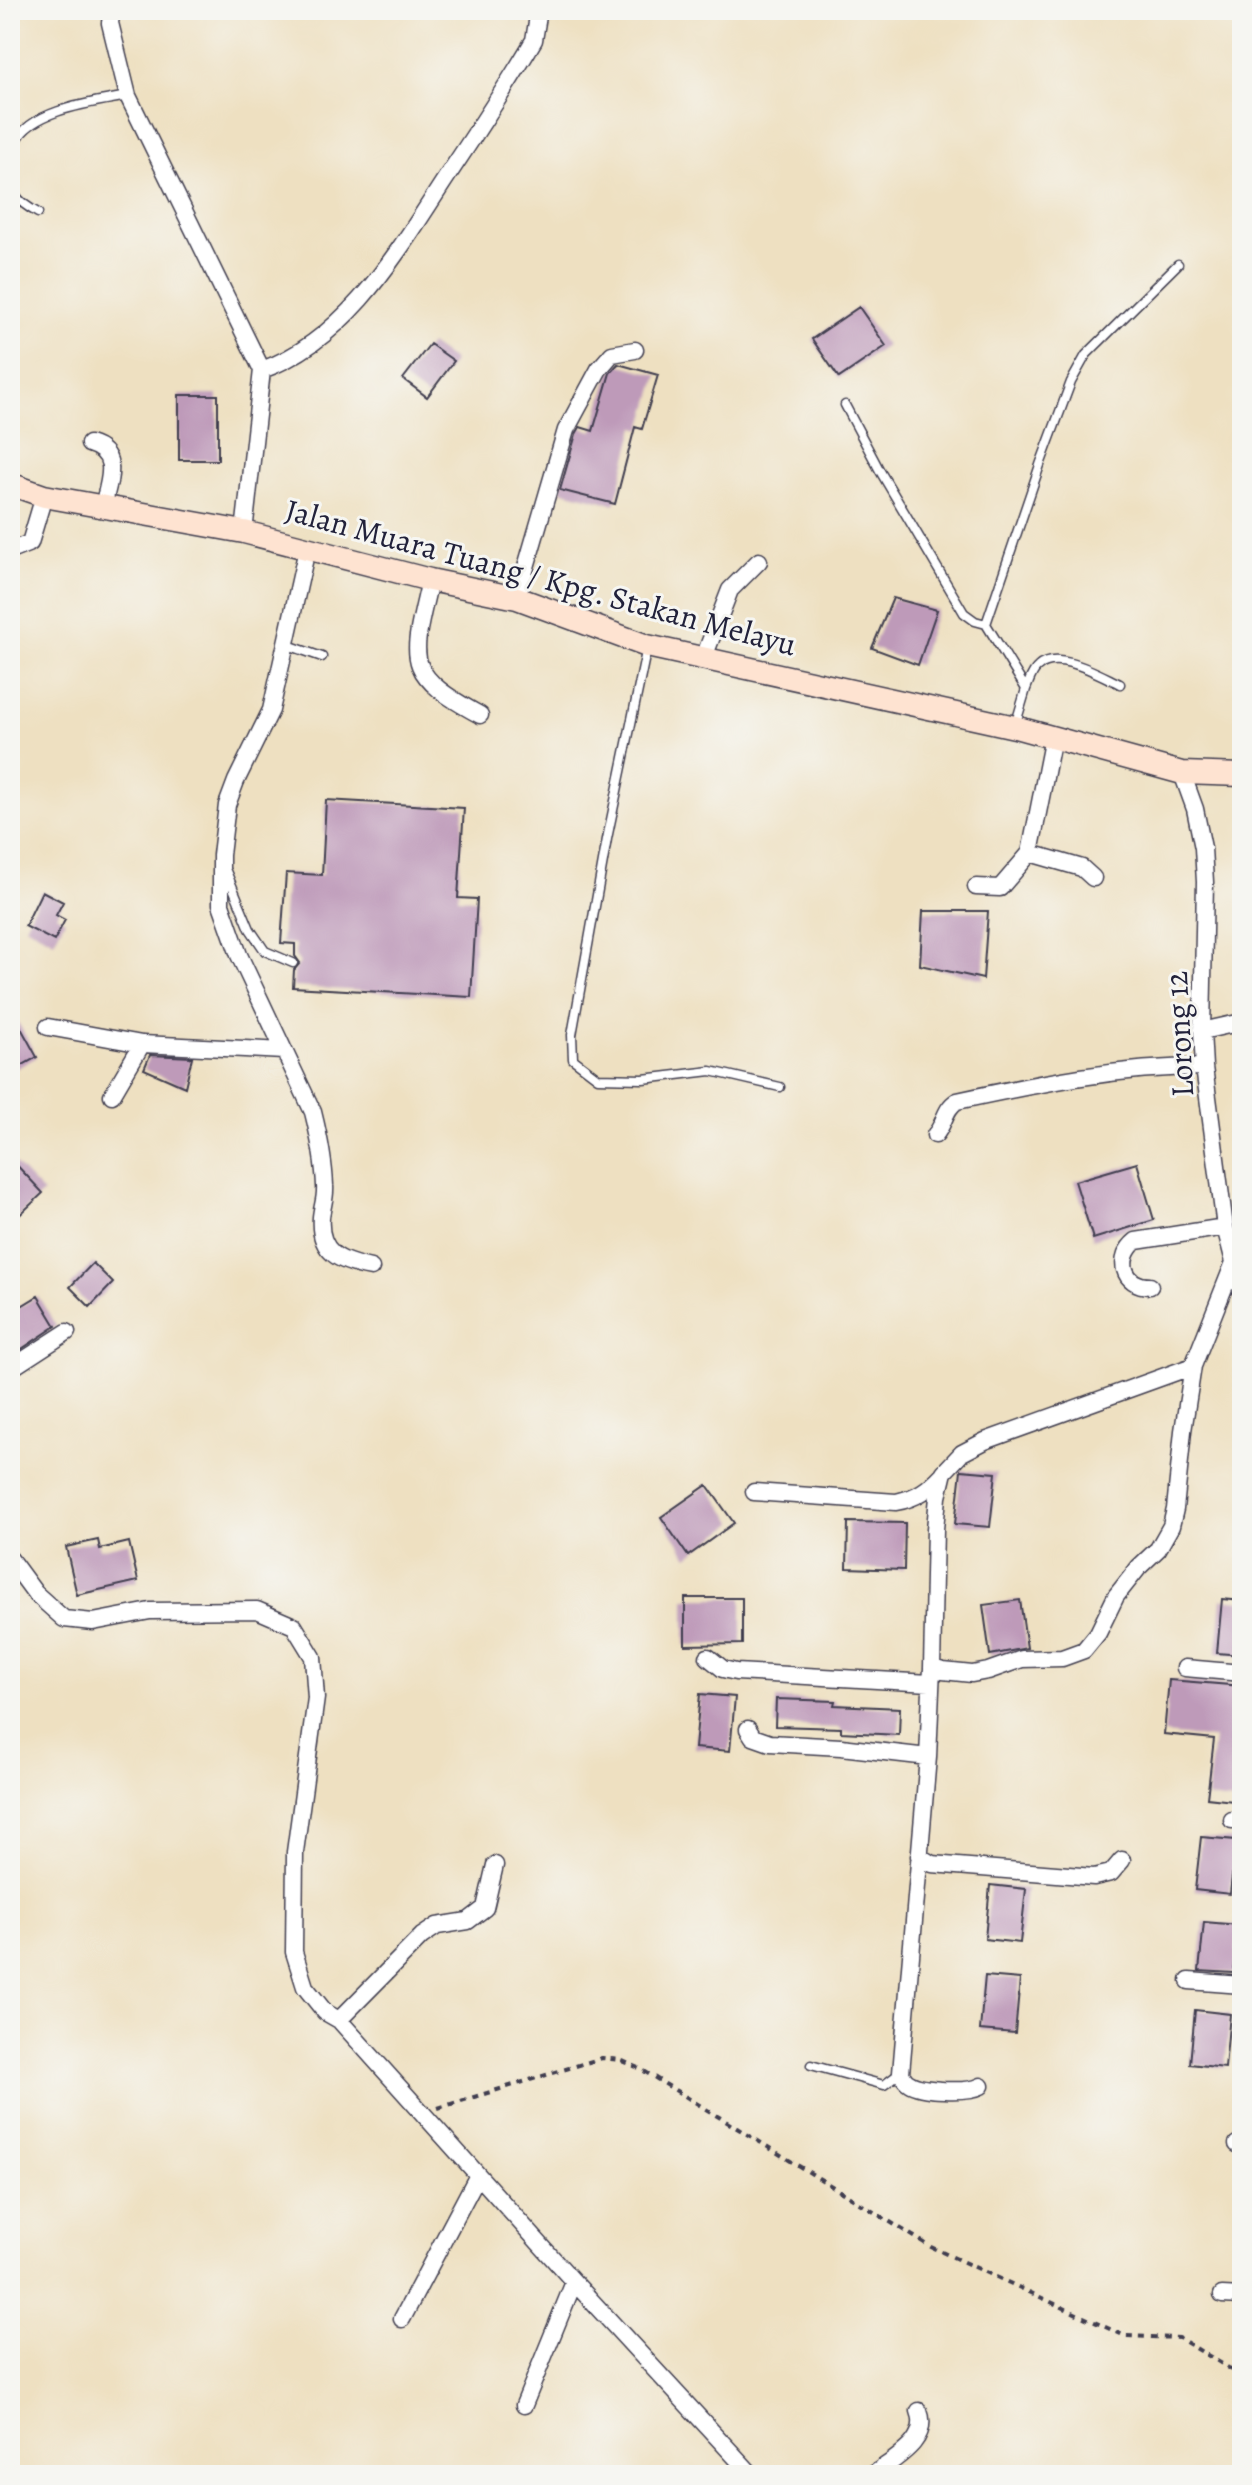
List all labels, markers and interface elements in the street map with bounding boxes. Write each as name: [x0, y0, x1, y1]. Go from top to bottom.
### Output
street label: Jalan Muara Tuang / Kpg. Stakan Melayu: [281, 488, 802, 667]
street label: Lorong 12: [1154, 970, 1204, 1098]

